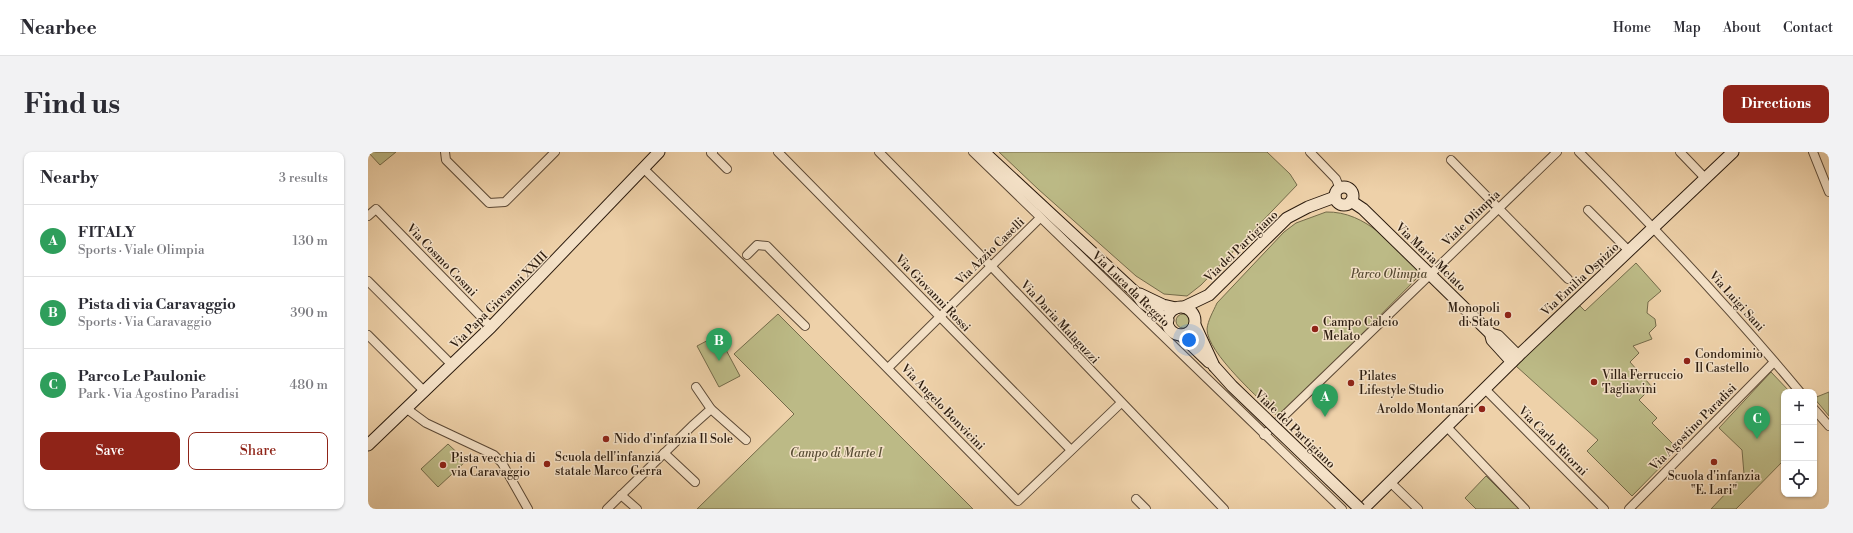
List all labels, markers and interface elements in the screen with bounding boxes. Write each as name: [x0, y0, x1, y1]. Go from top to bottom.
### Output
text: Nearbee: [20, 16, 97, 40]
text: Home: [1613, 19, 1651, 37]
text: Map: [1673, 19, 1701, 37]
text: About: [1723, 19, 1761, 37]
text: Contact: [1783, 19, 1833, 37]
button: Directions: [1723, 85, 1829, 123]
text: Find us: [24, 87, 120, 122]
text: Nearby: [40, 167, 99, 189]
text: 3 results: [279, 170, 328, 186]
street label: Viale Olimpia: [1439, 187, 1504, 250]
street label: Via del Partigiano: [1201, 207, 1282, 286]
street label: Via Azzio Caselli: [952, 215, 1028, 289]
street label: Via Maria Melato: [1392, 219, 1469, 295]
street label: Via Cosmo Cosmi: [403, 220, 480, 300]
text: FITALY: [78, 223, 136, 242]
text: A: [48, 233, 58, 249]
text: 130 m: [293, 233, 328, 249]
street label: Via Emilia Ospizio: [1537, 239, 1623, 320]
text: Sports · Viale Olimpia: [78, 242, 205, 258]
street label: Via Papa Giovanni XXIII: [447, 248, 551, 353]
street label: Via Luca da Reggio: [1088, 248, 1173, 331]
street label: Via Giovanni Rossi: [891, 251, 973, 335]
park label: Parco Olimpia: [1350, 267, 1428, 282]
street label: Via Luigi Sani: [1705, 267, 1768, 335]
street label: Via Daria Malaguzzi: [1016, 277, 1102, 367]
text: Pista di via Caravaggio: [78, 295, 236, 314]
place label: Monopoli di Stato: [1448, 301, 1500, 330]
text: B: [48, 305, 58, 321]
text: 390 m: [290, 305, 328, 321]
marker: Monopoli di Stato: [1503, 310, 1513, 320]
text: Sports · Via Caravaggio: [78, 314, 212, 330]
place label: Campo Calcio Melato: [1323, 315, 1399, 344]
marker: Campo Calcio Melato: [1310, 324, 1320, 334]
pin: B: [706, 328, 732, 361]
your location: [1179, 330, 1199, 350]
place label: Condominio Il Castello: [1695, 347, 1763, 376]
marker: Condominio Il Castello: [1682, 356, 1692, 366]
street label: Via Angelo Bonvicini: [897, 360, 988, 454]
text: Parco Le Paulonie: [78, 367, 206, 386]
place label: Villa Ferruccio Tagliavini: [1601, 368, 1684, 397]
place label: Pilates Lifestyle Studio: [1359, 369, 1444, 398]
text: C: [48, 377, 58, 393]
text: 480 m: [290, 377, 328, 393]
marker: Villa Ferruccio Tagliavini: [1589, 377, 1599, 387]
marker: Pilates Lifestyle Studio: [1346, 378, 1356, 388]
street label: Via Agostino Paradisi: [1646, 381, 1740, 475]
pin: A: [1312, 384, 1338, 417]
text: Park · Via Agostino Paradisi: [78, 386, 239, 402]
street label: Viale del Partigiano: [1250, 386, 1338, 472]
map controls: [1781, 389, 1817, 497]
button: +: [1781, 389, 1817, 425]
place label: Aroldo Montanari: [1376, 402, 1474, 417]
street label: Via Carlo Ritorni: [1514, 403, 1590, 479]
marker: Aroldo Montanari: [1477, 404, 1487, 414]
pin: C: [1744, 406, 1770, 439]
button: −: [1781, 425, 1817, 461]
button: Save: [40, 432, 180, 470]
button: Share: [188, 432, 328, 470]
place label: Nido d'infanzia Il Sole: [614, 432, 733, 447]
marker: Nido d'infanzia Il Sole: [601, 434, 611, 444]
park label: Campo di Marte I: [790, 446, 884, 461]
place label: Scuola dell'infanzia statale Marco Gerra: [555, 450, 663, 479]
place label: Pista vecchia di via Caravaggio: [450, 451, 536, 480]
marker: Scuola d'infanzia "E. Lari": [1709, 457, 1719, 467]
marker: Scuola dell'infanzia statale Marco Gerra: [542, 459, 552, 469]
marker: Pista vecchia di via Caravaggio: [438, 460, 448, 470]
button: locate: [1781, 461, 1817, 497]
place label: Scuola d'infanzia "E. Lari": [1668, 469, 1761, 498]

